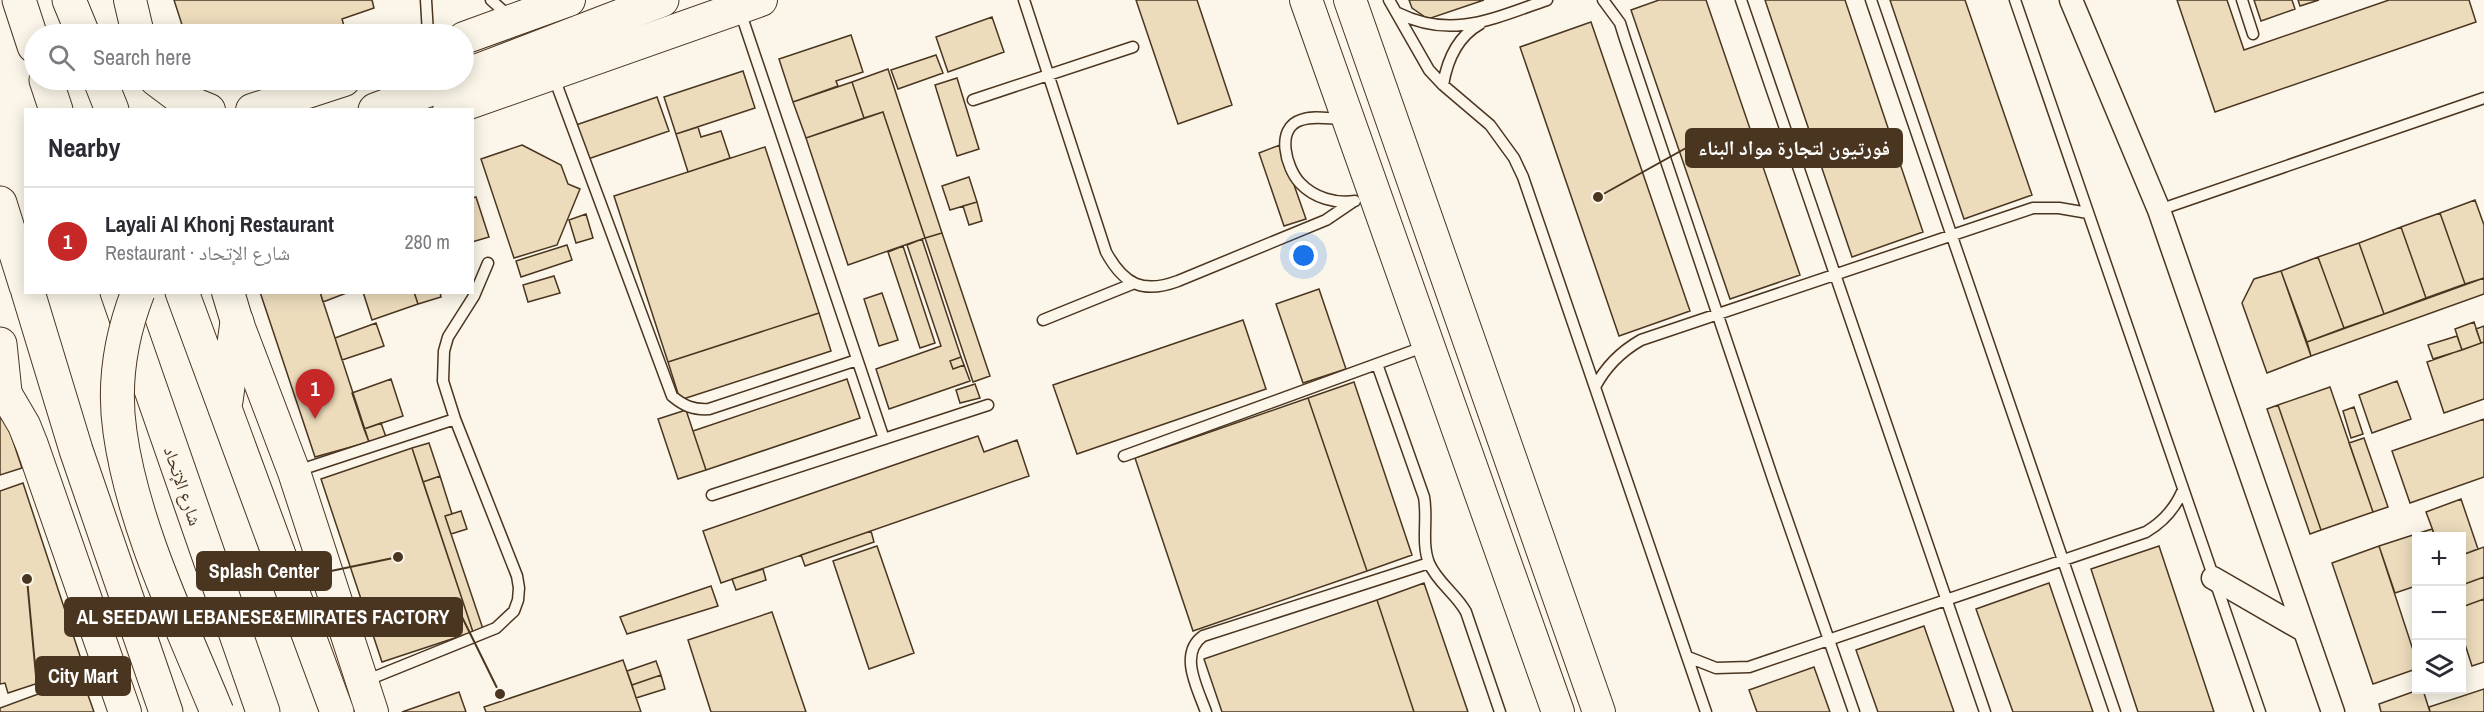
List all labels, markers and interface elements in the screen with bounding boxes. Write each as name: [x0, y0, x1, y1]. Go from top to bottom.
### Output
search box: [24, 24, 474, 90]
icon: search: [45, 41, 78, 74]
text: Search here: [93, 42, 191, 72]
callout: فورتيون لتجارة مواد البناء: [1686, 129, 1902, 167]
text: Nearby: [48, 130, 120, 165]
text: فورتيون لتجارة مواد البناء: [1698, 134, 1890, 161]
text: Layali Al Khonj Restaurant: [105, 209, 334, 239]
text: 1: [63, 228, 72, 255]
text: 280 m: [404, 228, 450, 255]
text: Restaurant · شارع الإتحاد: [105, 239, 290, 266]
your location: [1289, 241, 1318, 270]
pin: 1: [296, 370, 334, 419]
street label: شارع الإتحاد: [158, 443, 208, 529]
map controls: [2412, 532, 2466, 694]
button: +: [2412, 532, 2466, 586]
callout: Splash Center: [197, 552, 331, 590]
text: Splash Center: [209, 557, 320, 584]
button: −: [2412, 586, 2466, 640]
callout: AL SEEDAWI LEBANESE&EMIRATES FACTORY: [65, 598, 462, 636]
text: AL SEEDAWI LEBANESE&EMIRATES FACTORY: [76, 603, 450, 630]
button: layers: [2412, 640, 2466, 694]
callout: City Mart: [36, 657, 130, 695]
text: City Mart: [48, 662, 119, 689]

